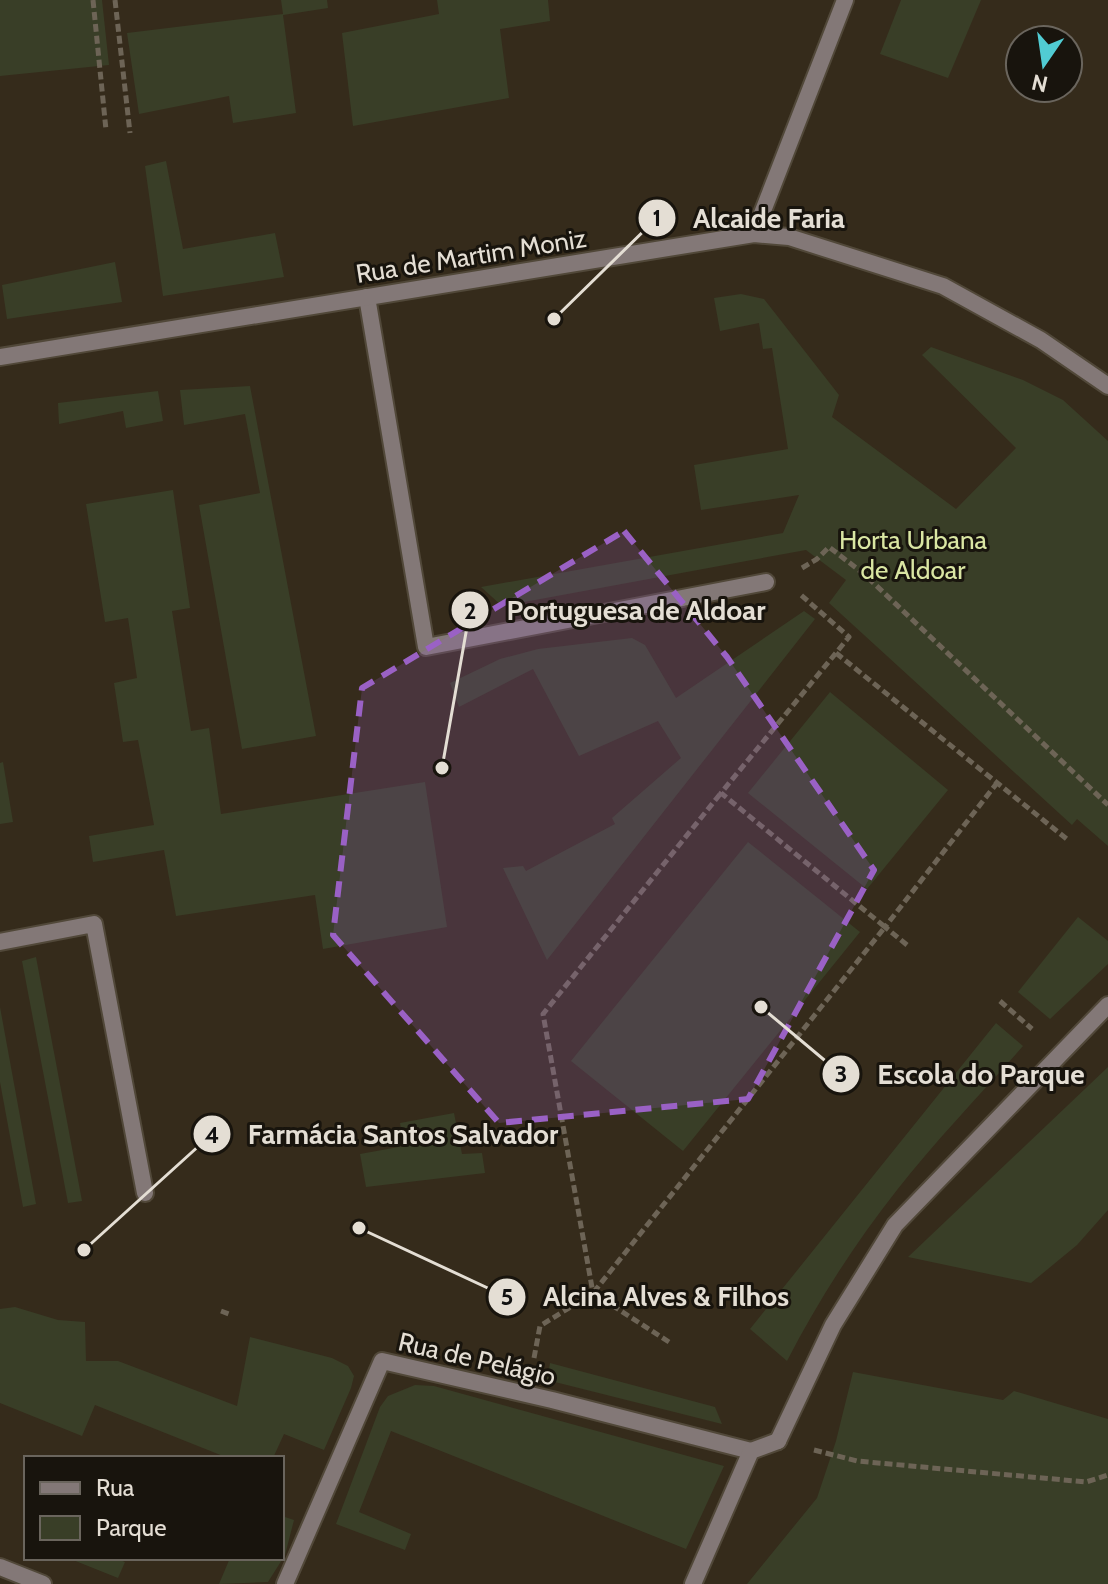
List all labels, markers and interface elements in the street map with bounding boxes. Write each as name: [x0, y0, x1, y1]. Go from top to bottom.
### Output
north arrow: [1004, 24, 1084, 104]
text: N: [1029, 68, 1050, 98]
callout: Alcaide Faria: [637, 192, 861, 244]
text: Alcaide Faria: [693, 201, 845, 235]
text: 1: [653, 203, 661, 232]
street label: Rua de Martim Moniz: [353, 222, 589, 290]
park label: Horta Urbana de Aldoar: [839, 524, 988, 586]
callout: Portuguesa de Aldoar: [450, 584, 781, 636]
text: Portuguesa de Aldoar: [507, 593, 766, 627]
text: 2: [464, 596, 476, 625]
callout: Escola do Parque: [821, 1048, 1100, 1100]
text: Escola do Parque: [877, 1057, 1085, 1091]
text: 3: [835, 1059, 847, 1088]
callout: Farmácia Santos Salvador: [192, 1108, 575, 1160]
text: Farmácia Santos Salvador: [248, 1117, 559, 1151]
text: 4: [205, 1120, 219, 1149]
callout: Alcina Alves & Filhos: [487, 1271, 805, 1323]
text: Alcina Alves & Filhos: [543, 1279, 789, 1313]
text: 5: [501, 1282, 513, 1311]
street label: Rua de Pelágio: [395, 1325, 559, 1393]
legend: [24, 1456, 284, 1560]
text: Rua: [96, 1473, 135, 1502]
text: Parque: [96, 1513, 166, 1542]

